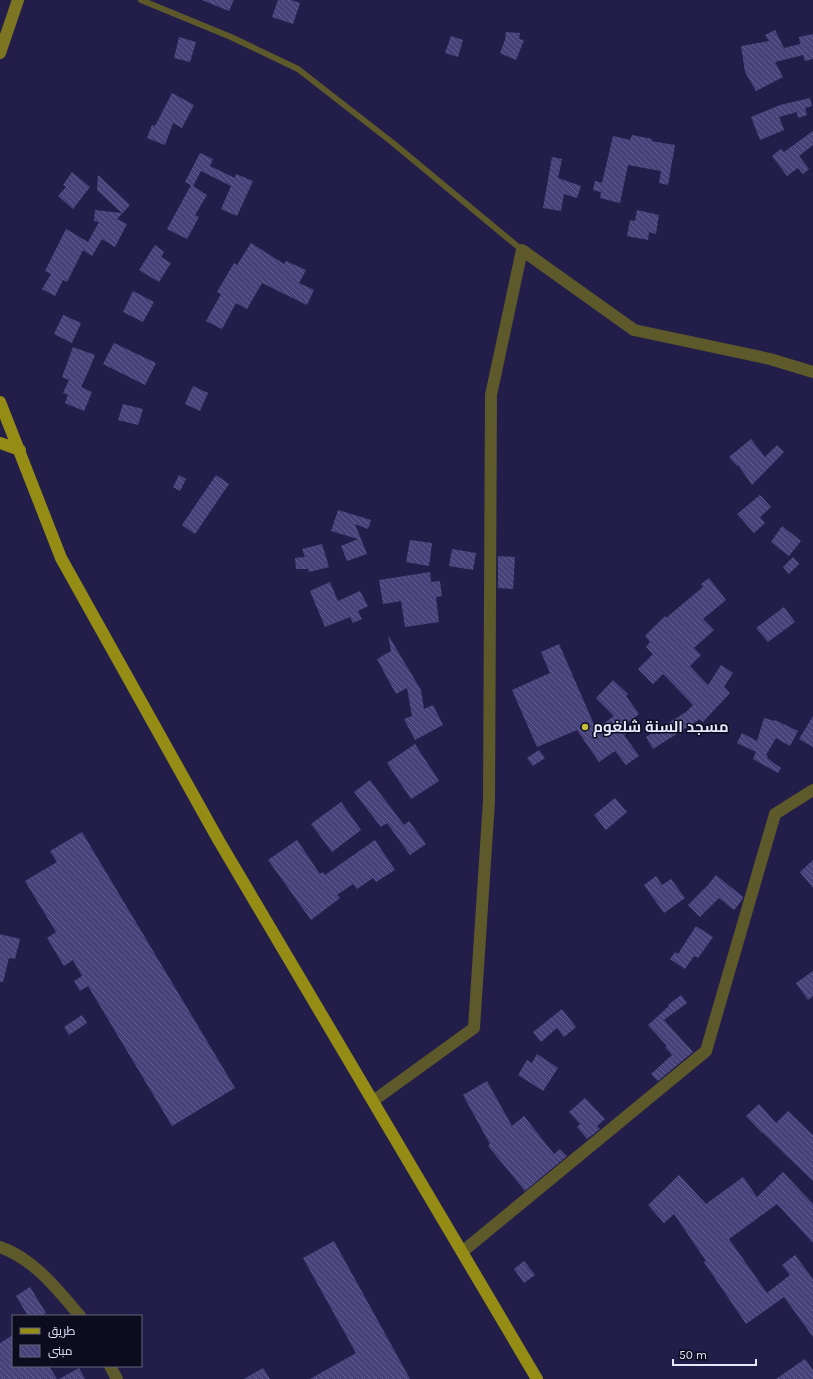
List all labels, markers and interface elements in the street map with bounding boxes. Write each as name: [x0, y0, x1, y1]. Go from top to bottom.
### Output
place label: مسجد السنة شلغوم: [593, 718, 729, 737]
marker: مسجد السنة شلغوم: [580, 722, 590, 732]
legend: [12, 1315, 142, 1367]
text: طريق: [48, 1324, 76, 1338]
scale bar: [673, 1341, 756, 1367]
text: مبنى: [48, 1344, 73, 1358]
text: 50 m: [679, 1348, 707, 1362]

